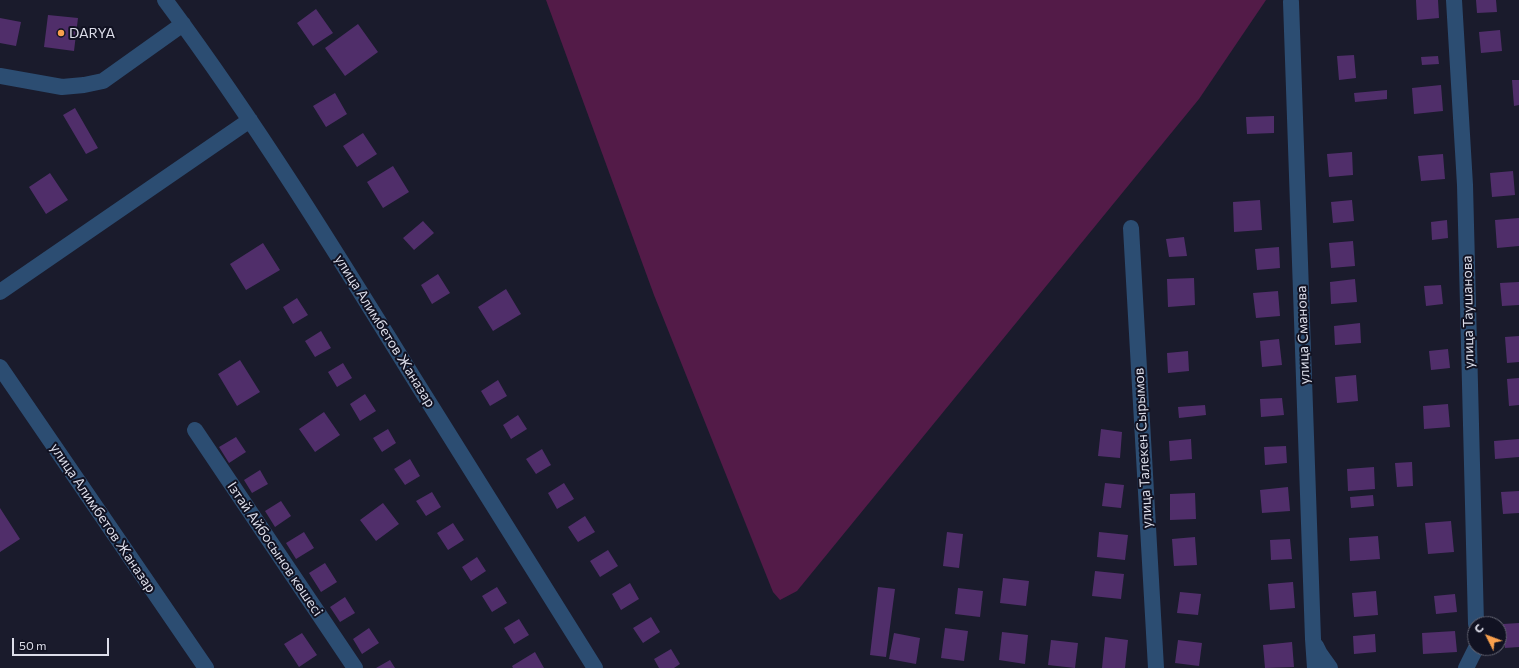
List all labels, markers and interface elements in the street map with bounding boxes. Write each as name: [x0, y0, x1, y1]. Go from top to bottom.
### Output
place label: DARYA: [69, 25, 115, 41]
marker: DARYA: [56, 28, 66, 38]
street label: улица Алимбетов Жаназар: [331, 252, 439, 410]
street label: улица Таушанова: [1459, 255, 1477, 369]
street label: улица Сманова: [1293, 285, 1313, 385]
street label: улица Талекен Сырымов: [1130, 367, 1156, 529]
street label: улица Алимбетов Жаназар: [47, 440, 159, 596]
street label: Ізтай Айбосынов көшесі: [224, 479, 326, 619]
north arrow: [1467, 616, 1507, 656]
text: С: [1471, 621, 1486, 635]
scale bar: [14, 630, 111, 656]
text: 50 m: [19, 638, 47, 652]

